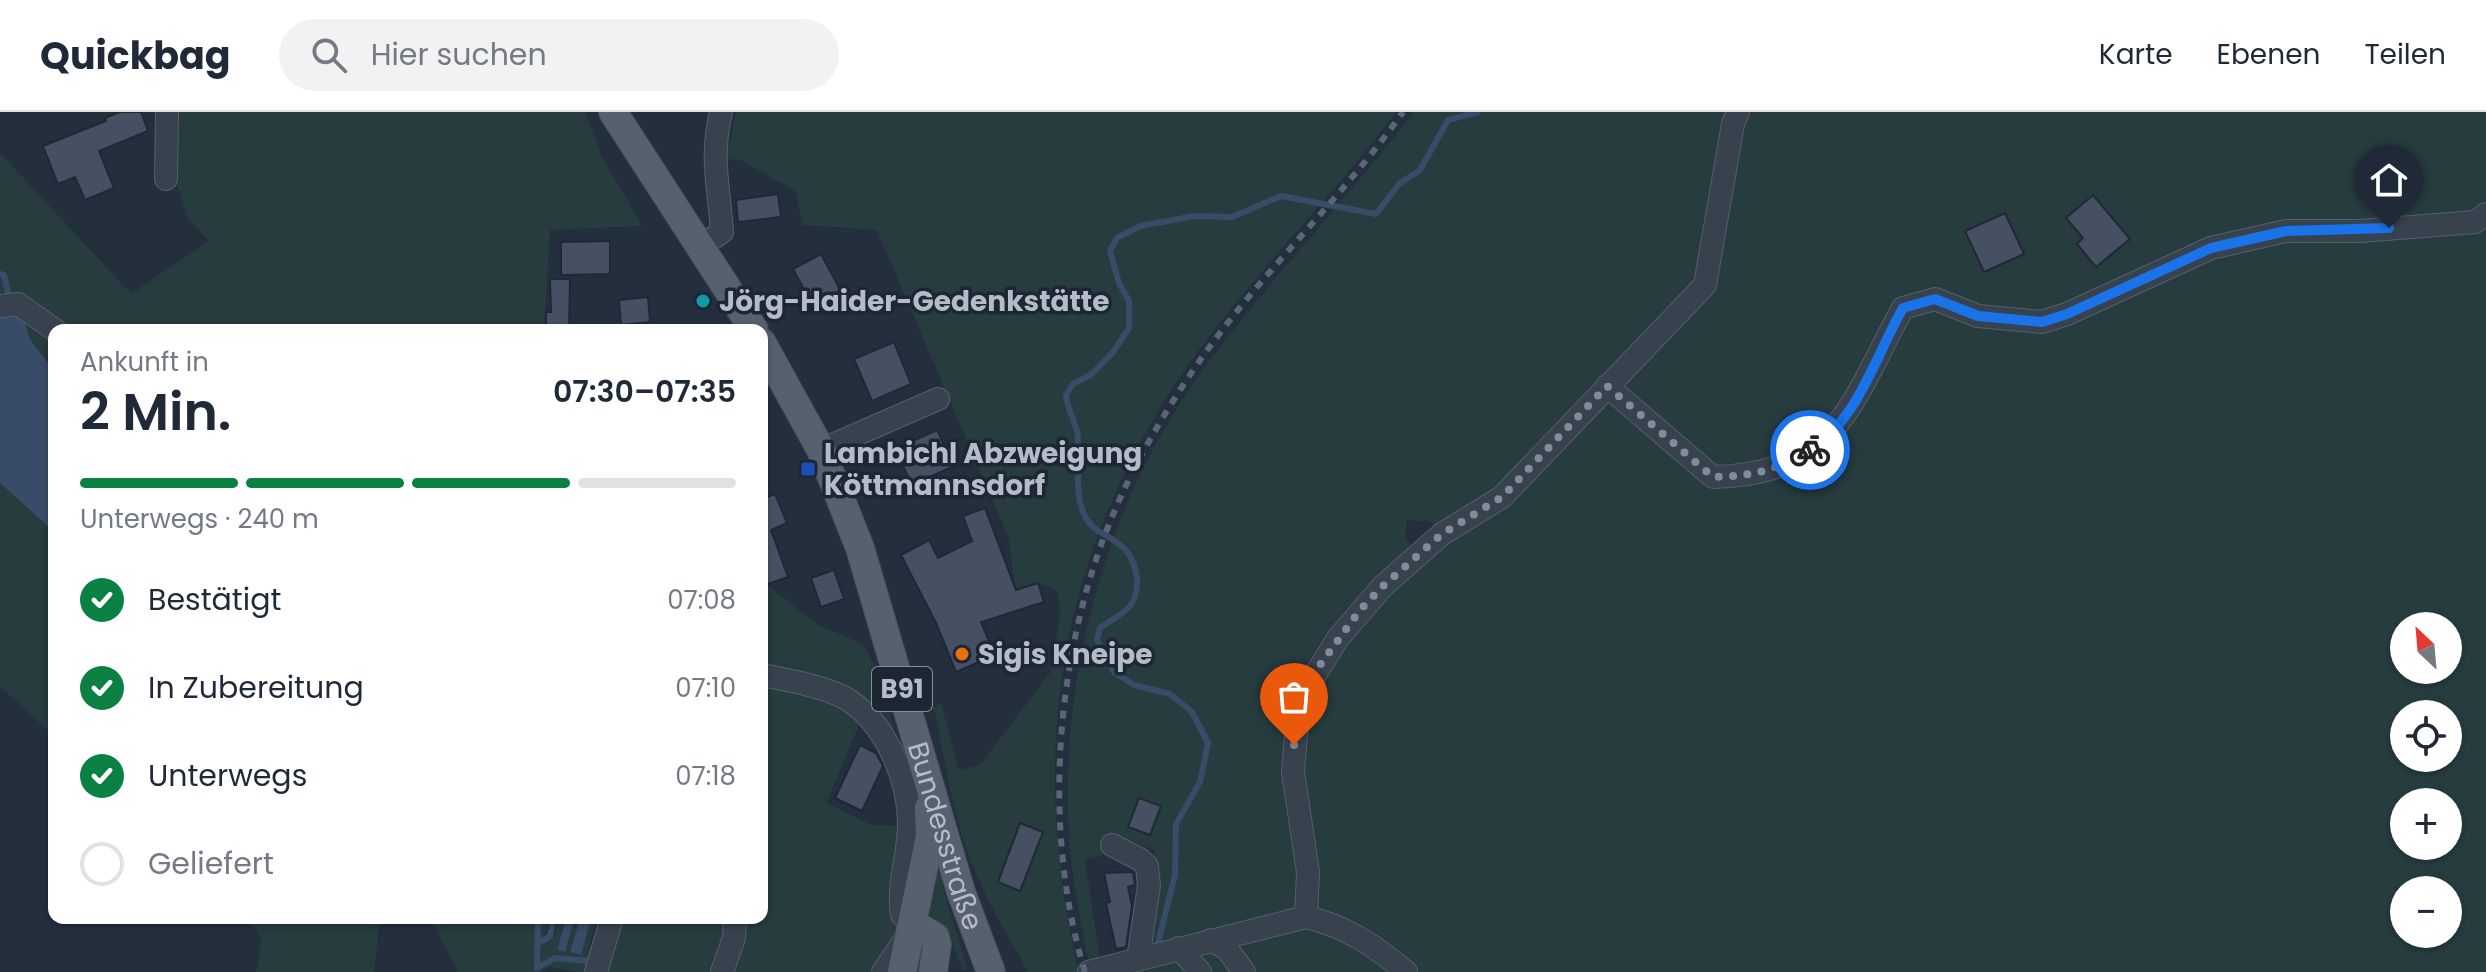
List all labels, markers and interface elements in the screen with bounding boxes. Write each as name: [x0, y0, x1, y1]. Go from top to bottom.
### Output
search box: [279, 19, 839, 91]
text: Quickbag: [40, 29, 231, 82]
icon: search: [307, 33, 351, 77]
text: Hier suchen: [371, 33, 547, 76]
text: Karte: [2099, 35, 2173, 74]
text: Ebenen: [2217, 35, 2320, 74]
text: Teilen: [2364, 35, 2446, 74]
pin: [2355, 146, 2423, 228]
icon: home: [2367, 158, 2411, 202]
place label: Jörg-Haider-Gedenkstätte: [719, 282, 1110, 321]
marker: Jörg-Haider-Gedenkstätte: [694, 292, 712, 310]
text: Ankunft in: [80, 344, 209, 380]
text: 07:30–07:35: [553, 370, 736, 413]
text: 2 Min.: [80, 375, 231, 448]
courier: [1770, 410, 1850, 490]
icon: bike: [1788, 428, 1832, 472]
place label: Lambichl Abzweigung Köttmannsdorf: [824, 434, 1142, 505]
marker: Lambichl Abzweigung Köttmannsdorf: [799, 460, 817, 478]
text: Unterwegs · 240 m: [80, 501, 319, 537]
icon: check: [80, 578, 124, 622]
text: Bestätigt: [148, 578, 281, 621]
text: 07:08: [667, 582, 736, 618]
north arrow: [2390, 612, 2462, 684]
map controls: [2390, 612, 2462, 948]
place label: Sigis Kneipe: [978, 635, 1152, 674]
marker: Sigis Kneipe: [953, 645, 971, 663]
pin: [1260, 663, 1328, 745]
icon: check: [80, 666, 124, 710]
text: In Zubereitung: [148, 666, 364, 709]
road number: B91: [872, 667, 932, 711]
text: 07:10: [675, 670, 736, 706]
icon: bag: [1272, 675, 1316, 719]
button: locate: [2390, 700, 2462, 772]
street label: Bundesstraße: [898, 737, 993, 936]
icon: check: [80, 754, 124, 798]
text: Unterwegs: [148, 754, 307, 797]
text: 07:18: [675, 758, 736, 794]
button: +: [2390, 788, 2462, 860]
text: Geliefert: [148, 842, 274, 885]
button: −: [2390, 876, 2462, 948]

